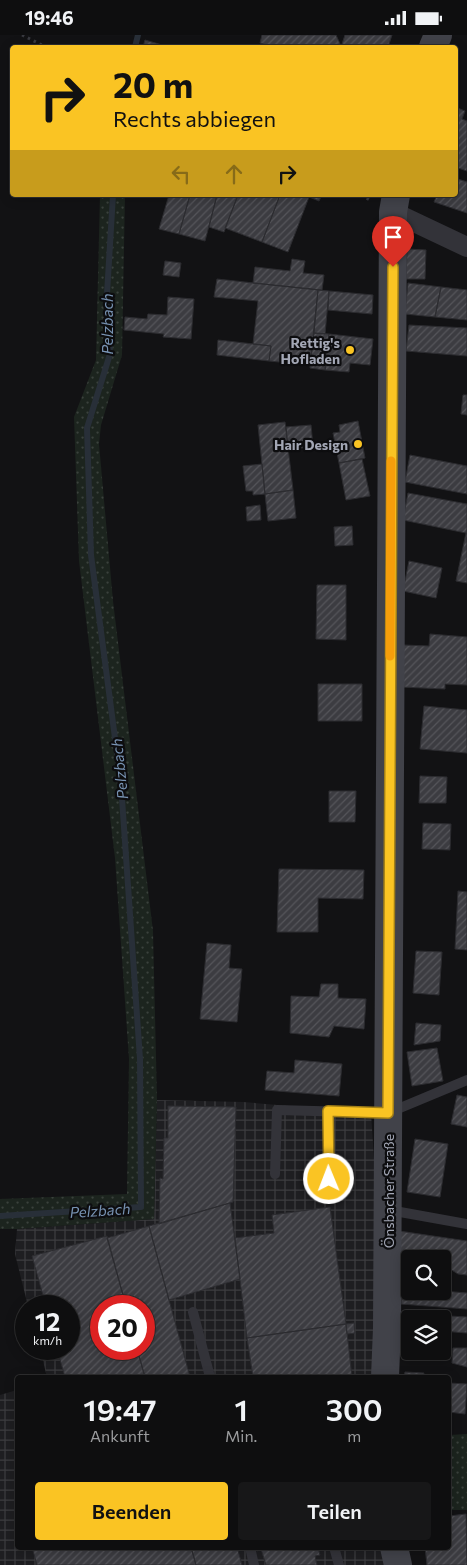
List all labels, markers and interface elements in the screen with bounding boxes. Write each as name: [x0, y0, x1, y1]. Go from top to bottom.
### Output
text: 19:46: [25, 6, 74, 29]
text: 20 m: [113, 62, 193, 105]
icon: right: [30, 65, 95, 130]
text: Rechts abbiegen: [113, 105, 276, 132]
icon: left: [167, 160, 195, 188]
icon: ahead: [220, 160, 248, 188]
icon: right: [273, 160, 301, 188]
pin: [372, 216, 414, 267]
icon: arrive: [379, 223, 407, 251]
water label: Pelzbach: [98, 293, 116, 355]
place label: Rettig's Hofladen: [281, 334, 340, 367]
marker: Rettig's Hofladen: [344, 344, 356, 356]
place label: Hair Design: [274, 436, 348, 453]
marker: Hair Design: [352, 438, 364, 450]
water label: Pelzbach: [107, 738, 131, 800]
street label: Önsbacher Straße: [380, 1134, 397, 1248]
position arrow: [302, 1152, 354, 1204]
water label: Pelzbach: [69, 1199, 131, 1221]
map controls: [401, 1250, 451, 1360]
button: search: [401, 1250, 451, 1300]
speed limit sign: 20: [90, 1295, 155, 1360]
text: 12: [35, 1306, 60, 1336]
button: layers: [401, 1310, 451, 1360]
text: km/h: [33, 1333, 62, 1347]
text: 19:47: [83, 1390, 157, 1427]
text: 1: [234, 1390, 248, 1427]
text: 300: [326, 1390, 383, 1427]
text: Ankunft: [90, 1426, 150, 1445]
text: Min.: [225, 1426, 257, 1445]
text: m: [347, 1426, 361, 1445]
button: Beenden: [35, 1482, 228, 1540]
button: Teilen: [238, 1482, 431, 1540]

